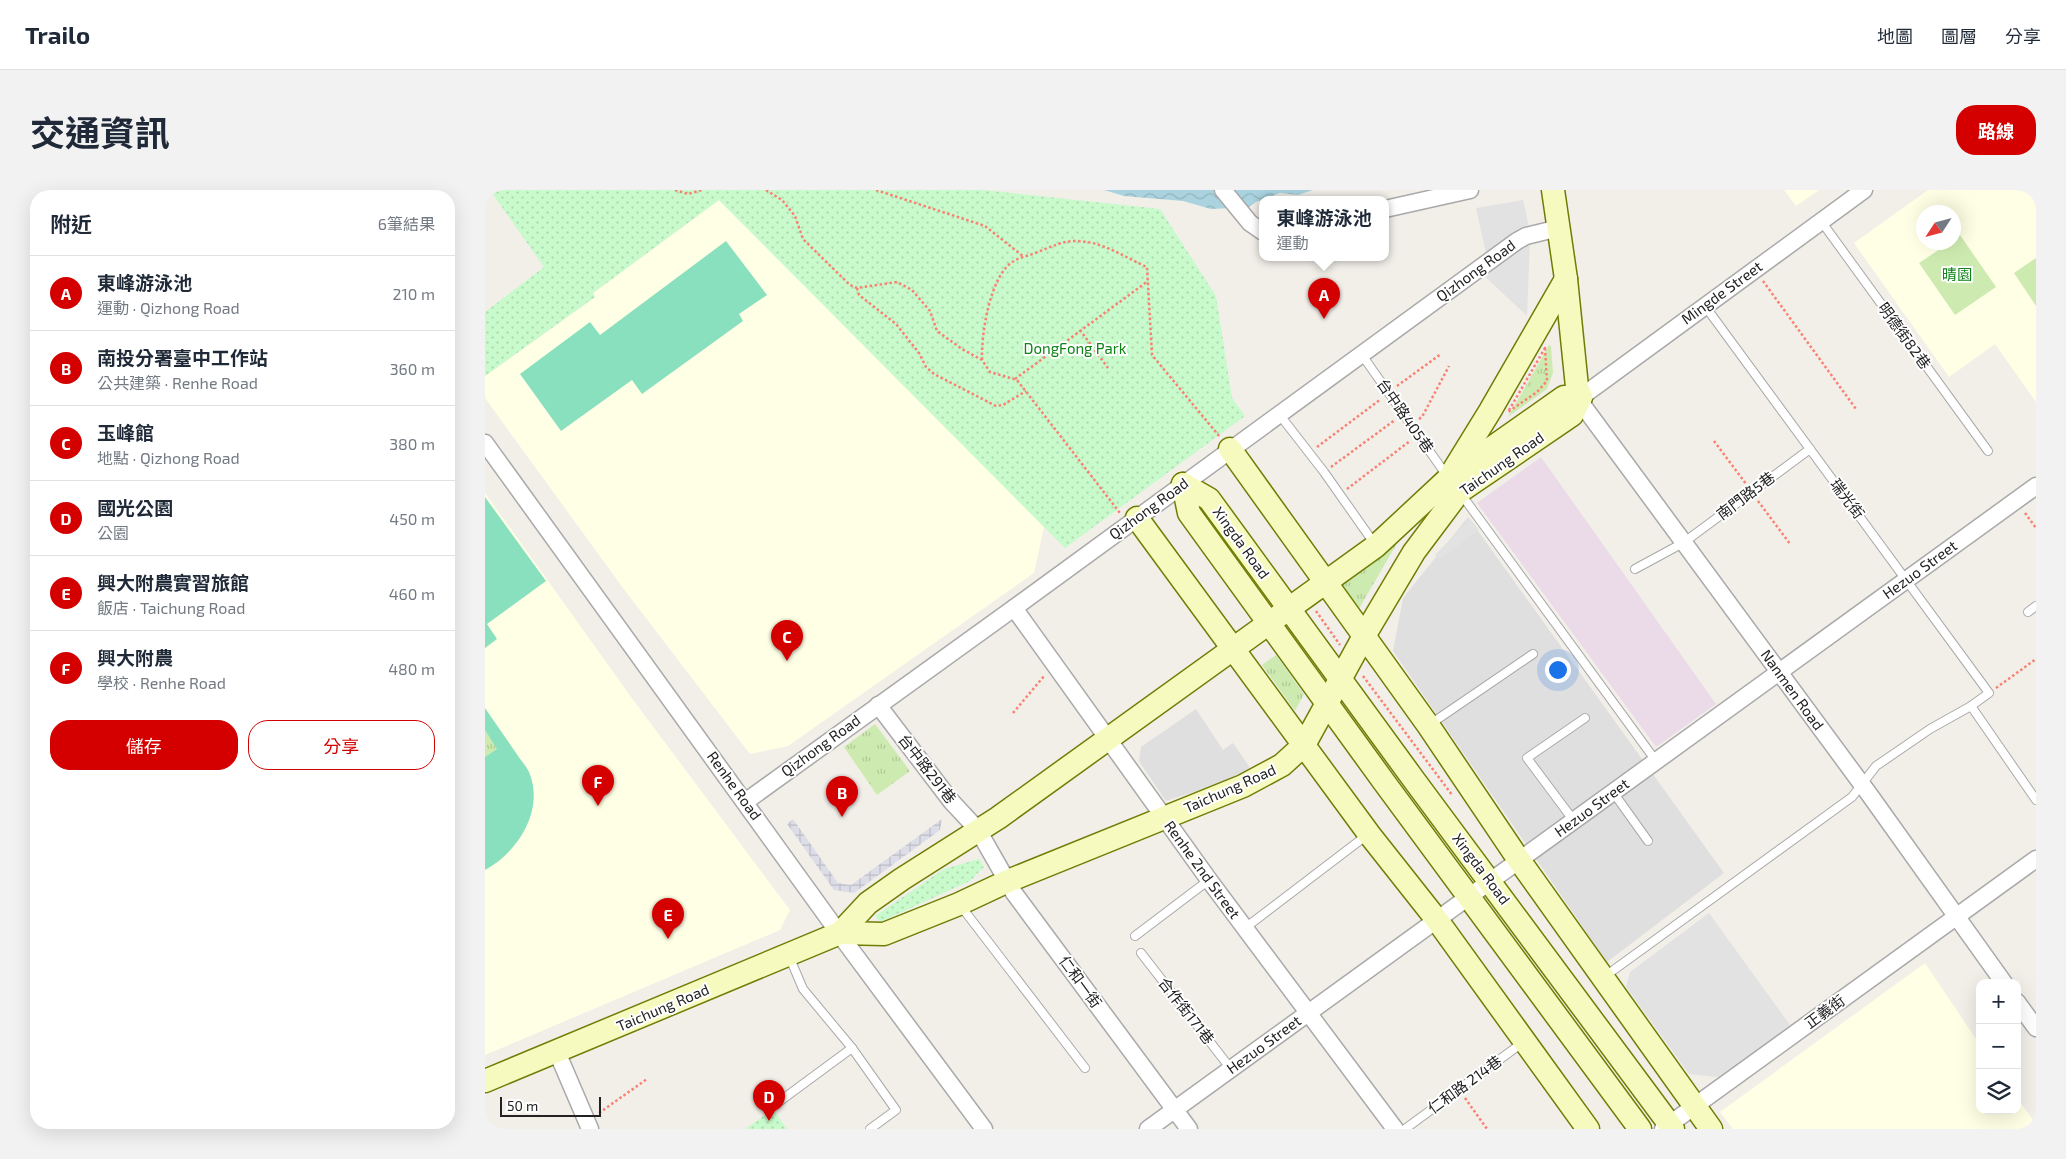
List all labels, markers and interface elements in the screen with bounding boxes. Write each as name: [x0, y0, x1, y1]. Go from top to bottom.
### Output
text: Trailo: [25, 20, 90, 49]
text: 地圖: [1877, 25, 1913, 47]
text: 圖層: [1941, 25, 1977, 47]
text: 分享: [2005, 25, 2041, 47]
button: 路線: [1956, 105, 2036, 155]
text: 交通資訊: [30, 111, 170, 153]
popup: [1259, 196, 1389, 261]
north arrow: [1916, 205, 1961, 250]
text: 東峰游泳池: [1276, 206, 1372, 229]
text: 附近: [50, 211, 92, 236]
text: 6筆結果: [378, 214, 435, 233]
text: 運動: [1276, 233, 1309, 252]
street label: Qizhong Road: [1432, 235, 1519, 306]
street label: Mingde Street: [1677, 257, 1766, 328]
park label: 晴園: [1942, 265, 1972, 283]
text: 東峰游泳池: [97, 271, 192, 294]
pin: A: [1308, 278, 1340, 319]
text: A: [61, 284, 71, 303]
text: 210 m: [392, 284, 435, 303]
text: 運動 · Qizhong Road: [97, 298, 240, 317]
street label: 明德街82巷: [1875, 299, 1935, 372]
park label: DongFong Park: [1023, 339, 1127, 357]
text: 南投分署臺中工作站: [97, 346, 268, 369]
text: B: [61, 359, 71, 378]
text: 360 m: [390, 359, 435, 378]
text: 公共建築 · Renhe Road: [97, 373, 258, 392]
street label: 台中路405巷: [1374, 375, 1438, 456]
text: 玉峰館: [97, 421, 154, 444]
street label: Taichung Road: [1456, 427, 1547, 499]
text: C: [61, 434, 71, 453]
text: 380 m: [389, 434, 435, 453]
text: 地點 · Qizhong Road: [97, 448, 240, 467]
street label: 南門路5巷: [1713, 468, 1778, 523]
street label: Qizhong Road: [1105, 473, 1192, 544]
street label: 瑞光街: [1827, 475, 1869, 522]
text: 國光公園: [97, 496, 173, 519]
street label: Xingda Road: [1210, 503, 1274, 582]
text: D: [61, 509, 71, 528]
text: 450 m: [389, 509, 435, 528]
text: 公園: [97, 523, 129, 542]
street label: Hezuo Street: [1879, 536, 1960, 602]
text: 興大附農實習旅館: [97, 571, 249, 594]
text: E: [61, 584, 71, 603]
text: 460 m: [389, 584, 435, 603]
text: 飯店 · Taichung Road: [97, 598, 245, 617]
pin: C: [771, 620, 803, 661]
text: 興大附農: [97, 646, 173, 669]
street label: Nanmen Road: [1758, 646, 1828, 733]
your location: [1545, 657, 1571, 683]
text: F: [62, 659, 70, 678]
text: 480 m: [388, 659, 435, 678]
text: 學校 · Renhe Road: [97, 673, 226, 692]
street label: Qizhong Road: [777, 710, 864, 781]
button: 儲存: [50, 720, 238, 770]
button: 分享: [248, 720, 435, 770]
street label: 台中路291巷: [895, 730, 960, 807]
street label: Renhe Road: [704, 748, 766, 823]
street label: Taichung Road: [1181, 760, 1278, 816]
pin: F: [582, 765, 614, 806]
street label: Hezuo Street: [1551, 774, 1632, 840]
pin: B: [826, 776, 858, 817]
street label: Renhe 2nd Street: [1161, 817, 1245, 922]
street label: Xingda Road: [1449, 829, 1514, 908]
pin: E: [652, 898, 684, 939]
street label: 仁和一街: [1056, 952, 1106, 1011]
street label: 合作街171巷: [1155, 973, 1218, 1047]
street label: Taichung Road: [614, 979, 712, 1035]
map controls: [1976, 979, 2021, 1114]
button: +: [1976, 979, 2021, 1024]
street label: 正義街: [1801, 991, 1848, 1032]
street label: Hezuo Street: [1223, 1011, 1304, 1077]
button: −: [1976, 1024, 2021, 1069]
street label: 仁和路 214巷: [1424, 1051, 1505, 1117]
button: layers: [1976, 1069, 2021, 1114]
pin: D: [753, 1080, 785, 1121]
scale bar: [500, 1094, 601, 1117]
text: 50 m: [507, 1097, 538, 1114]

